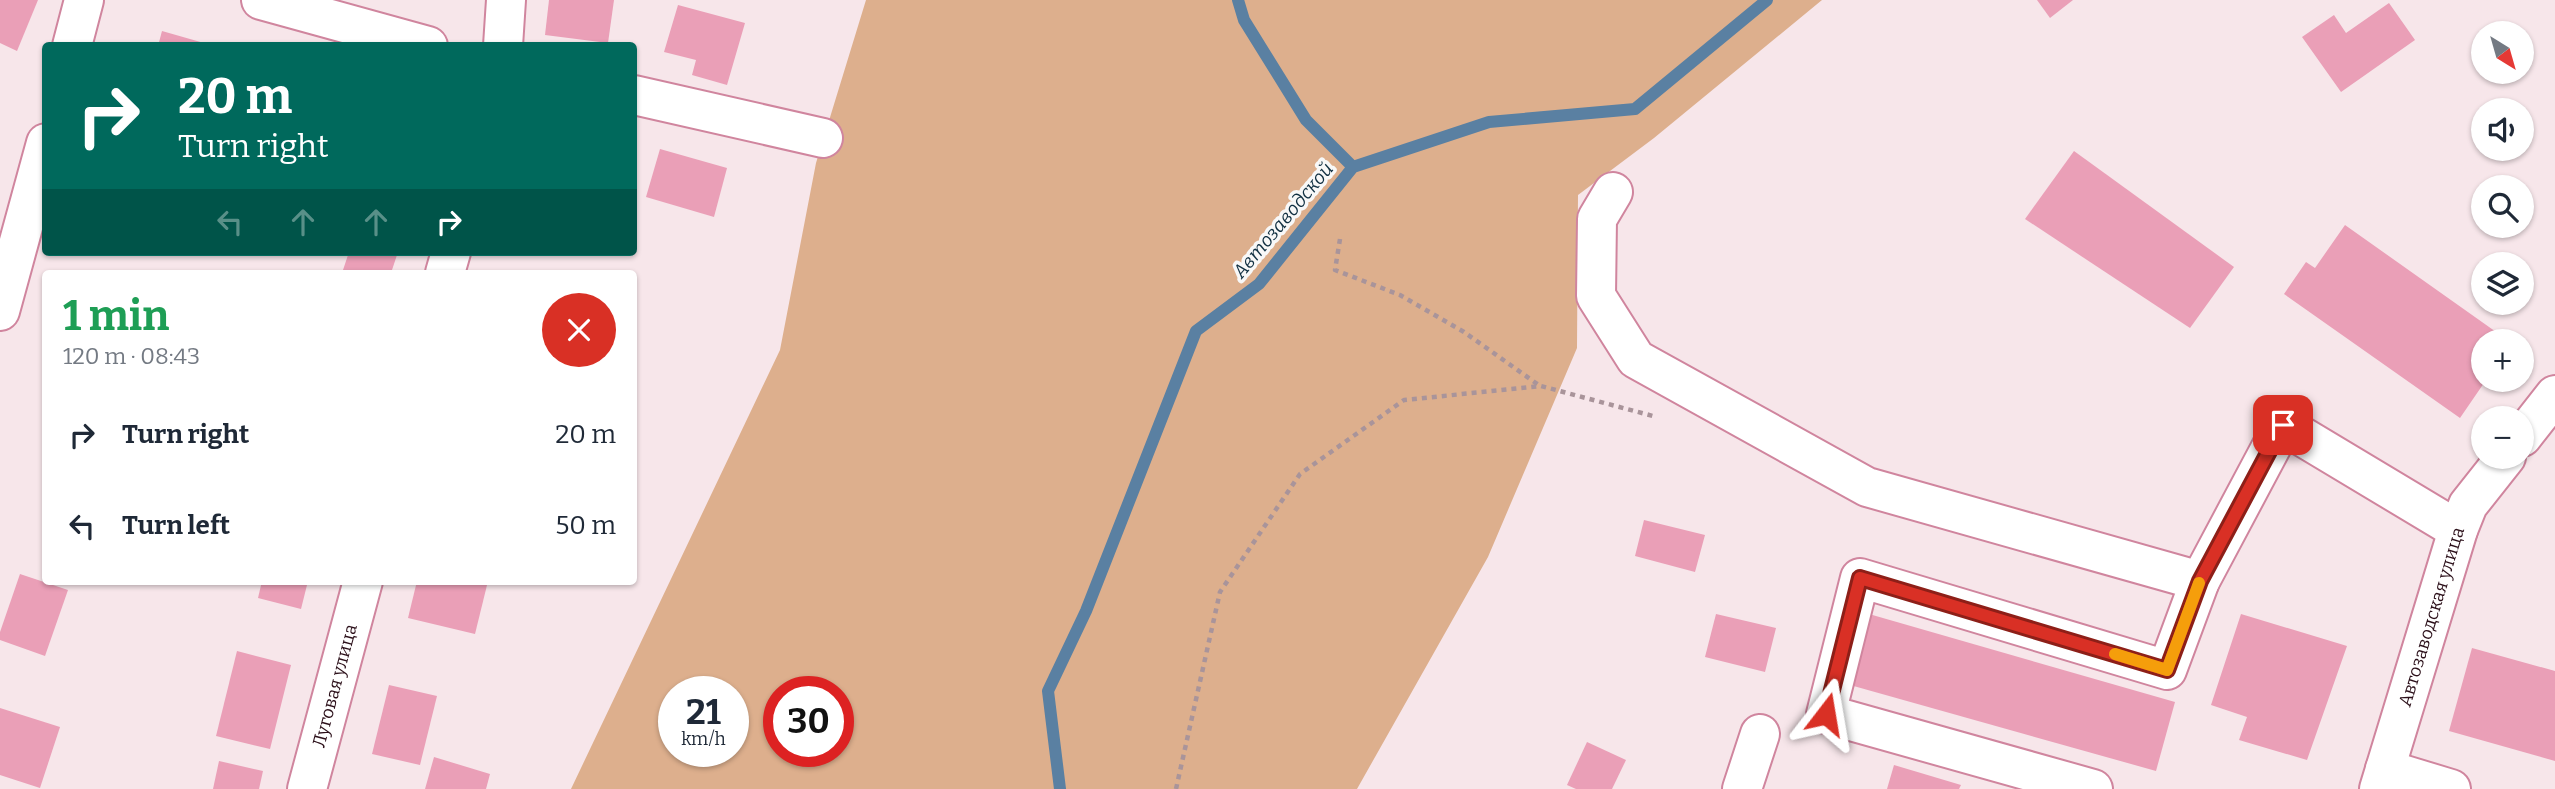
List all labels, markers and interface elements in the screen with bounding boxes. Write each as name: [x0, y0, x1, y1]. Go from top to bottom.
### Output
north arrow: [2471, 21, 2534, 84]
map controls: [2471, 21, 2534, 469]
text: 20 m: [178, 67, 292, 126]
icon: right: [63, 70, 154, 161]
button: sound: [2471, 98, 2534, 161]
text: Turn right: [178, 127, 329, 165]
water label: Автозаводской: [1227, 158, 1338, 283]
button: search: [2471, 175, 2534, 238]
icon: left: [211, 203, 249, 241]
icon: ahead: [284, 203, 322, 241]
icon: ahead: [357, 203, 395, 241]
icon: right: [430, 203, 468, 241]
button: layers: [2471, 252, 2534, 315]
text: 1 min: [63, 291, 169, 341]
button: close: [542, 293, 616, 367]
button: +: [2471, 329, 2534, 392]
text: 120 m · 08:43: [63, 342, 200, 370]
pin: [2253, 395, 2313, 455]
icon: arrive: [2264, 406, 2302, 444]
button: −: [2471, 406, 2534, 469]
icon: right: [63, 416, 101, 454]
text: Turn right: [122, 419, 249, 450]
text: 20 m: [555, 419, 616, 450]
icon: left: [63, 507, 101, 545]
text: Turn left: [122, 510, 230, 541]
text: 50 m: [555, 510, 616, 541]
street label: Автозаводская улица: [2394, 524, 2469, 709]
street label: Луговая улица: [308, 621, 362, 750]
speed limit sign: 30: [763, 676, 854, 767]
position arrow: [1789, 677, 1863, 751]
text: 21: [686, 691, 721, 733]
text: km/h: [681, 728, 726, 750]

